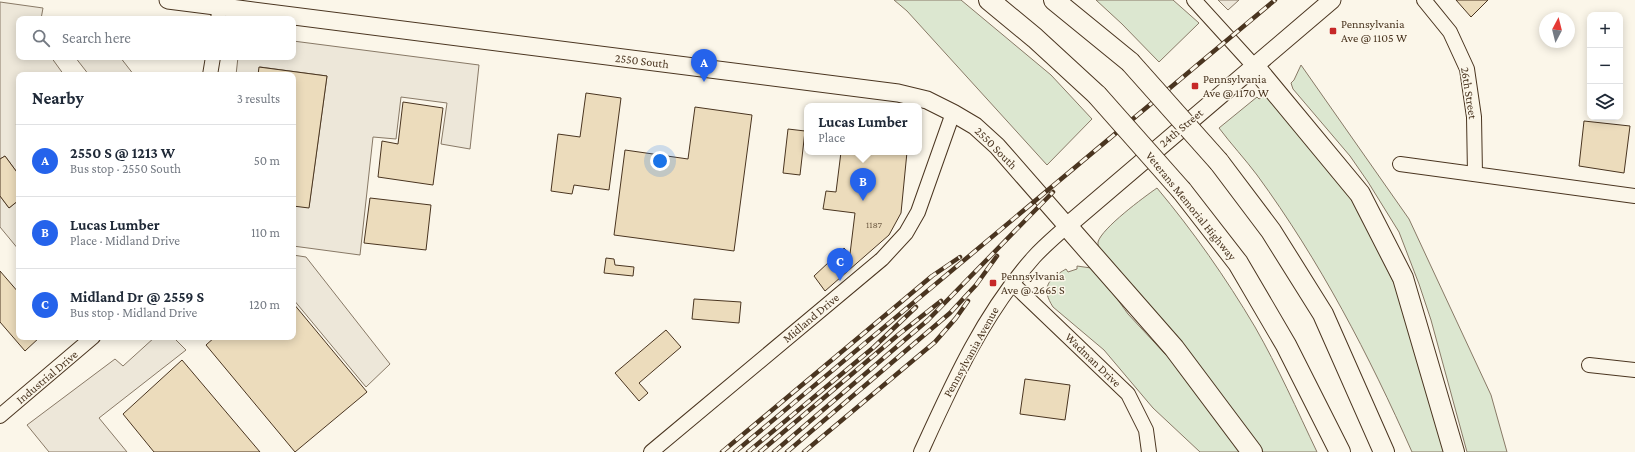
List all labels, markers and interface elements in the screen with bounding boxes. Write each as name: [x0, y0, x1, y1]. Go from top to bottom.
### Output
north arrow: [1539, 12, 1575, 48]
map controls: [1587, 12, 1623, 120]
button: +: [1587, 12, 1623, 48]
search box: [16, 16, 296, 60]
place label: Pennsylvania Ave @ 1105 W: [1341, 17, 1407, 45]
marker: Pennsylvania Ave @ 1105 W: [1328, 26, 1338, 36]
icon: search: [30, 27, 52, 49]
text: Search here: [62, 30, 131, 46]
button: −: [1587, 48, 1623, 84]
pin: A: [691, 49, 717, 82]
street label: 2550 South: [614, 51, 670, 71]
street label: 26th Street: [1458, 66, 1480, 121]
place label: Pennsylvania Ave @ 1170 W: [1203, 72, 1269, 100]
marker: Pennsylvania Ave @ 1170 W: [1190, 81, 1200, 91]
button: layers: [1587, 84, 1623, 120]
text: Nearby: [32, 89, 84, 108]
text: 3 results: [237, 91, 280, 106]
popup: [804, 103, 922, 155]
street label: 24th Street: [1156, 105, 1206, 150]
text: Lucas Lumber: [818, 114, 908, 130]
street label: 2550 South: [972, 124, 1021, 173]
text: Place: [818, 130, 845, 145]
text: 2550 S @ 1213 W: [70, 145, 175, 161]
street label: Veterans Memorial Highway: [1143, 149, 1240, 264]
your location: [650, 151, 670, 171]
text: A: [41, 153, 49, 168]
text: 50 m: [254, 153, 280, 168]
text: Bus stop · 2550 South: [70, 161, 181, 176]
pin: B: [850, 168, 876, 201]
text: Lucas Lumber: [70, 217, 160, 233]
house number: 1187: [866, 219, 882, 230]
text: B: [41, 225, 49, 240]
text: 110 m: [251, 225, 280, 240]
text: Place · Midland Drive: [70, 233, 180, 248]
pin: C: [827, 248, 853, 281]
place label: Pennsylvania Ave @ 2665 S: [1001, 269, 1065, 297]
marker: Pennsylvania Ave @ 2665 S: [988, 278, 998, 288]
text: Midland Dr @ 2559 S: [70, 289, 204, 305]
street label: Midland Drive: [780, 290, 842, 346]
text: C: [41, 297, 49, 312]
text: 120 m: [249, 297, 280, 312]
street label: Pennsylvania Avenue: [940, 304, 1002, 400]
text: Bus stop · Midland Drive: [70, 305, 197, 320]
street label: Wadman Drive: [1062, 330, 1124, 390]
street label: Industrial Drive: [13, 347, 81, 407]

